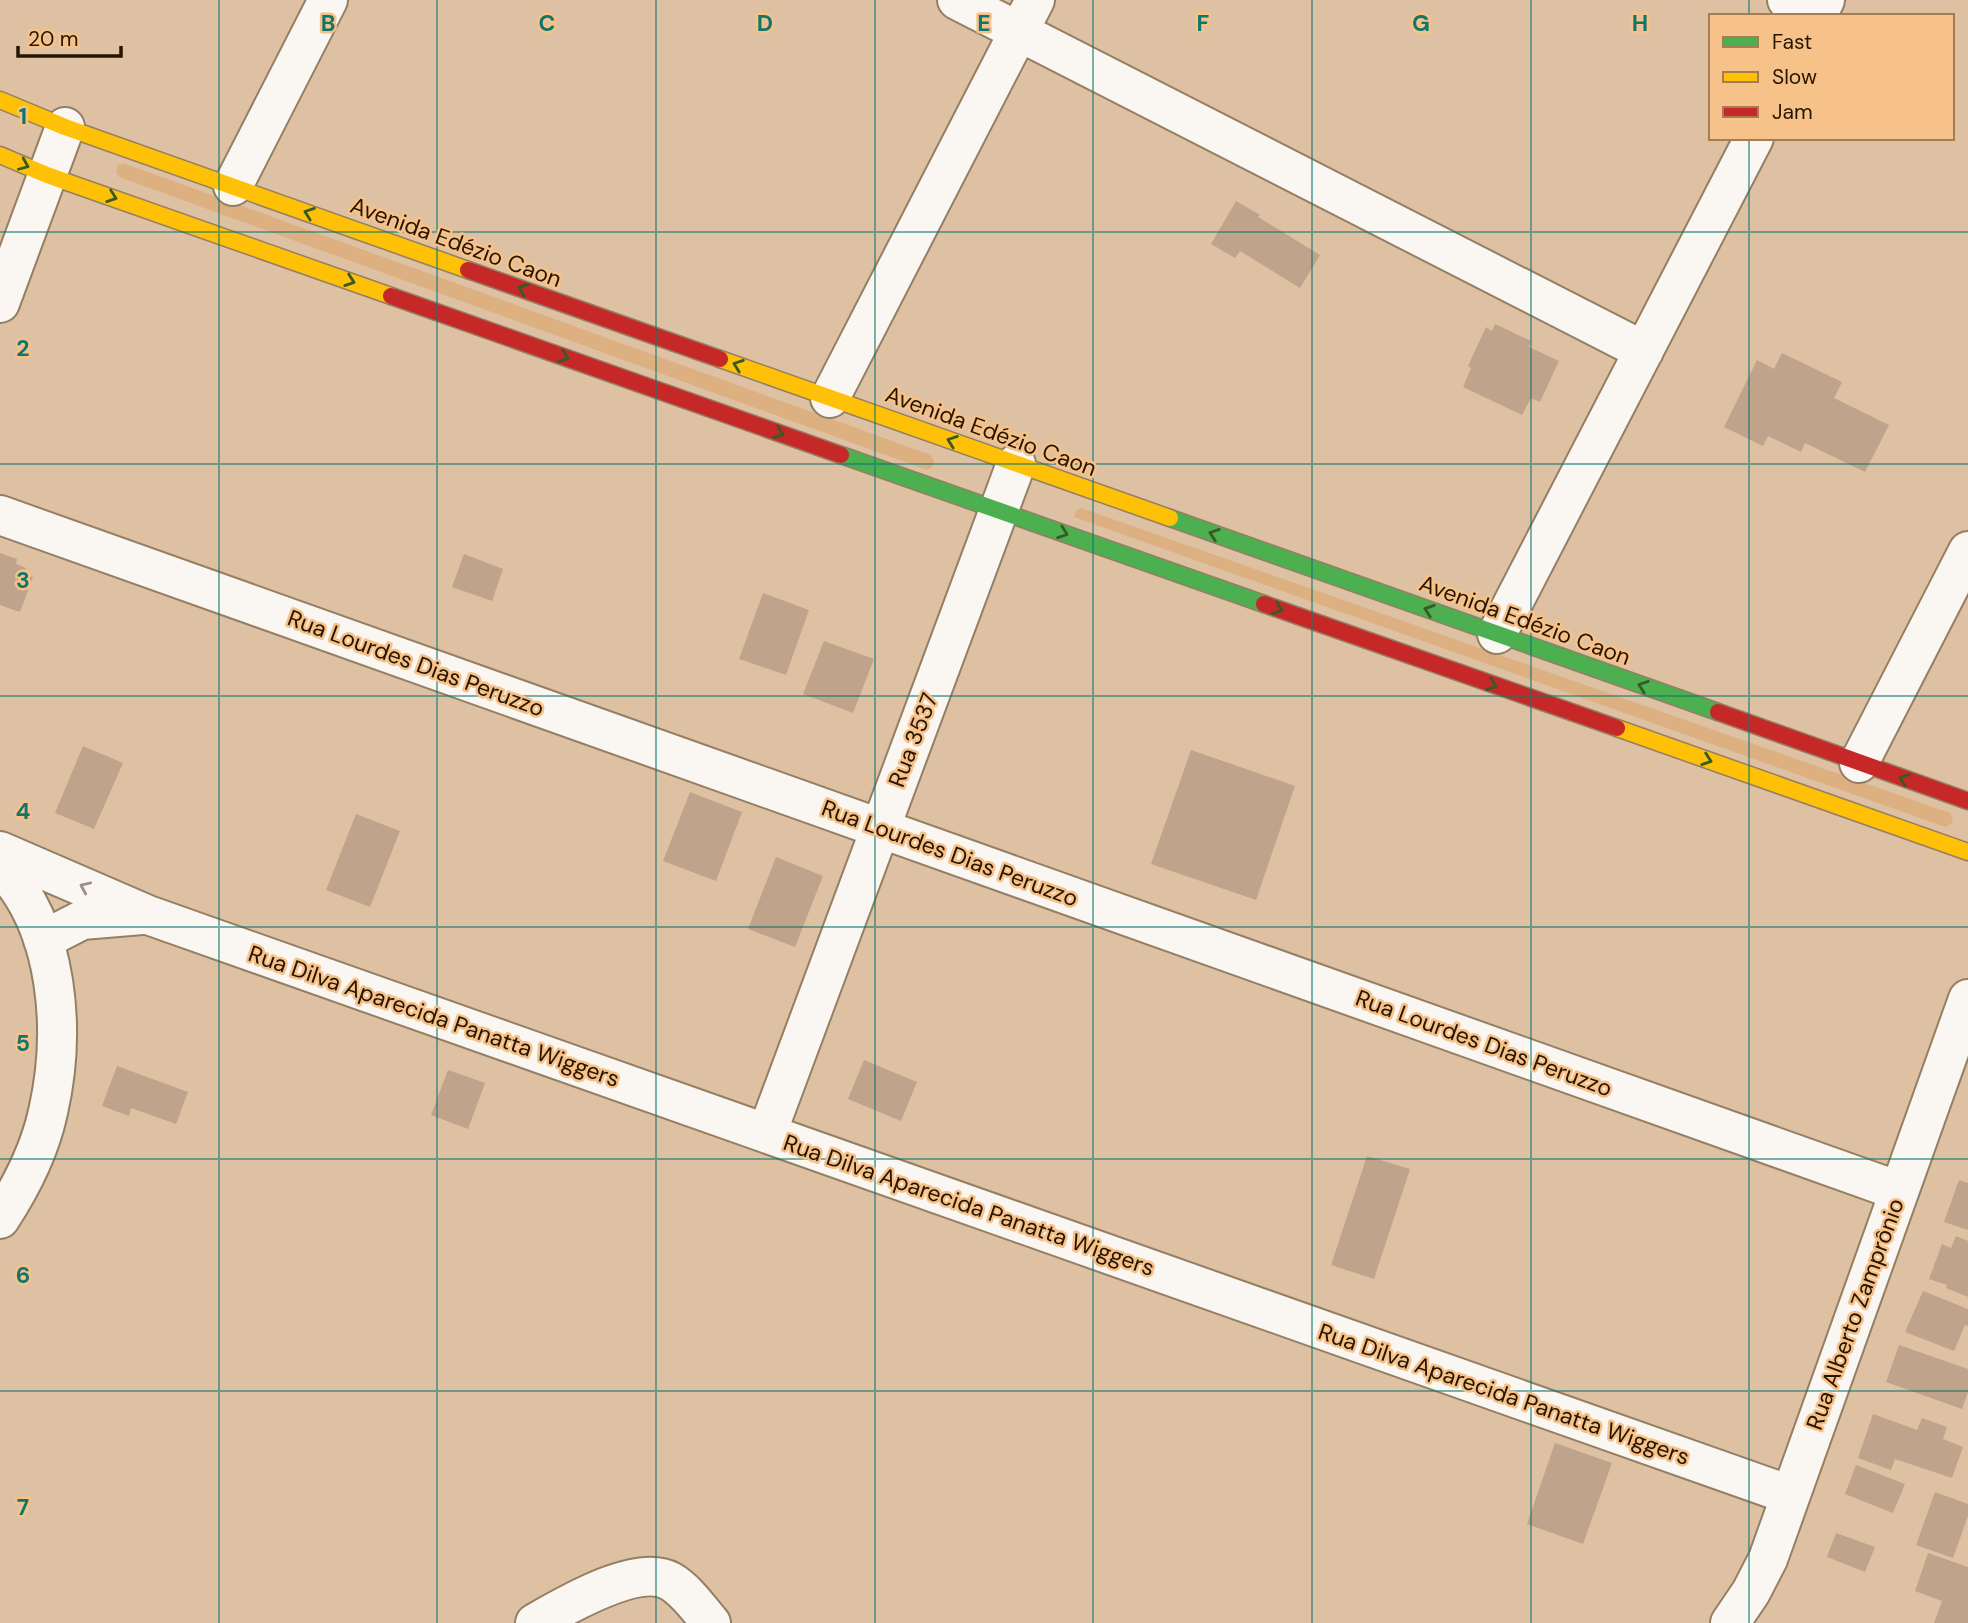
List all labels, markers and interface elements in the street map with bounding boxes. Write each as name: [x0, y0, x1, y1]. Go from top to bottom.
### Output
text: B: [321, 8, 335, 38]
text: C: [539, 8, 555, 38]
text: D: [757, 8, 773, 38]
text: E: [977, 8, 991, 38]
text: F: [1197, 8, 1210, 38]
text: G: [1412, 8, 1430, 38]
text: H: [1632, 8, 1648, 38]
scale bar: [18, 14, 121, 58]
legend: [1709, 14, 1954, 140]
text: 20 m: [28, 25, 79, 53]
text: Fast: [1772, 28, 1812, 56]
text: Slow: [1772, 63, 1817, 91]
text: Jam: [1772, 98, 1813, 126]
text: 1: [19, 101, 27, 131]
one-way arrow: [16, 157, 29, 171]
one-way arrow: [105, 189, 117, 203]
street label: Avenida Edézio Caon: [346, 190, 566, 294]
one-way arrow: [303, 208, 315, 222]
one-way arrow: [343, 273, 355, 287]
one-way arrow: [518, 284, 530, 298]
text: 2: [16, 333, 30, 363]
one-way arrow: [557, 349, 570, 363]
one-way arrow: [732, 359, 744, 373]
street label: Avenida Edézio Caon: [881, 379, 1101, 483]
one-way arrow: [772, 425, 784, 439]
one-way arrow: [946, 435, 959, 449]
one-way arrow: [1056, 525, 1069, 539]
one-way arrow: [1209, 528, 1221, 542]
text: 3: [16, 565, 30, 595]
street label: Avenida Edézio Caon: [1415, 568, 1635, 672]
one-way arrow: [1271, 601, 1283, 615]
street label: Rua Lourdes Dias Peruzzo: [284, 603, 548, 723]
one-way arrow: [1423, 604, 1435, 618]
one-way arrow: [1486, 677, 1498, 691]
one-way arrow: [1637, 680, 1650, 694]
street label: Rua 3537: [881, 689, 945, 791]
one-way arrow: [1700, 752, 1712, 766]
one-way arrow: [1898, 773, 1910, 787]
street label: Rua Lourdes Dias Peruzzo: [818, 793, 1082, 913]
text: 4: [16, 796, 31, 826]
one-way arrow: [80, 882, 92, 896]
street label: Rua Dilva Aparecida Panatta Wiggers: [244, 938, 624, 1094]
street label: Rua Lourdes Dias Peruzzo: [1352, 983, 1616, 1103]
text: 5: [16, 1028, 30, 1058]
street label: Rua Dilva Aparecida Panatta Wiggers: [779, 1127, 1159, 1283]
street label: Rua Alberto Zamprônio: [1799, 1194, 1911, 1434]
text: 6: [16, 1260, 30, 1290]
street label: Rua Dilva Aparecida Panatta Wiggers: [1314, 1316, 1694, 1472]
text: 7: [17, 1492, 29, 1522]

